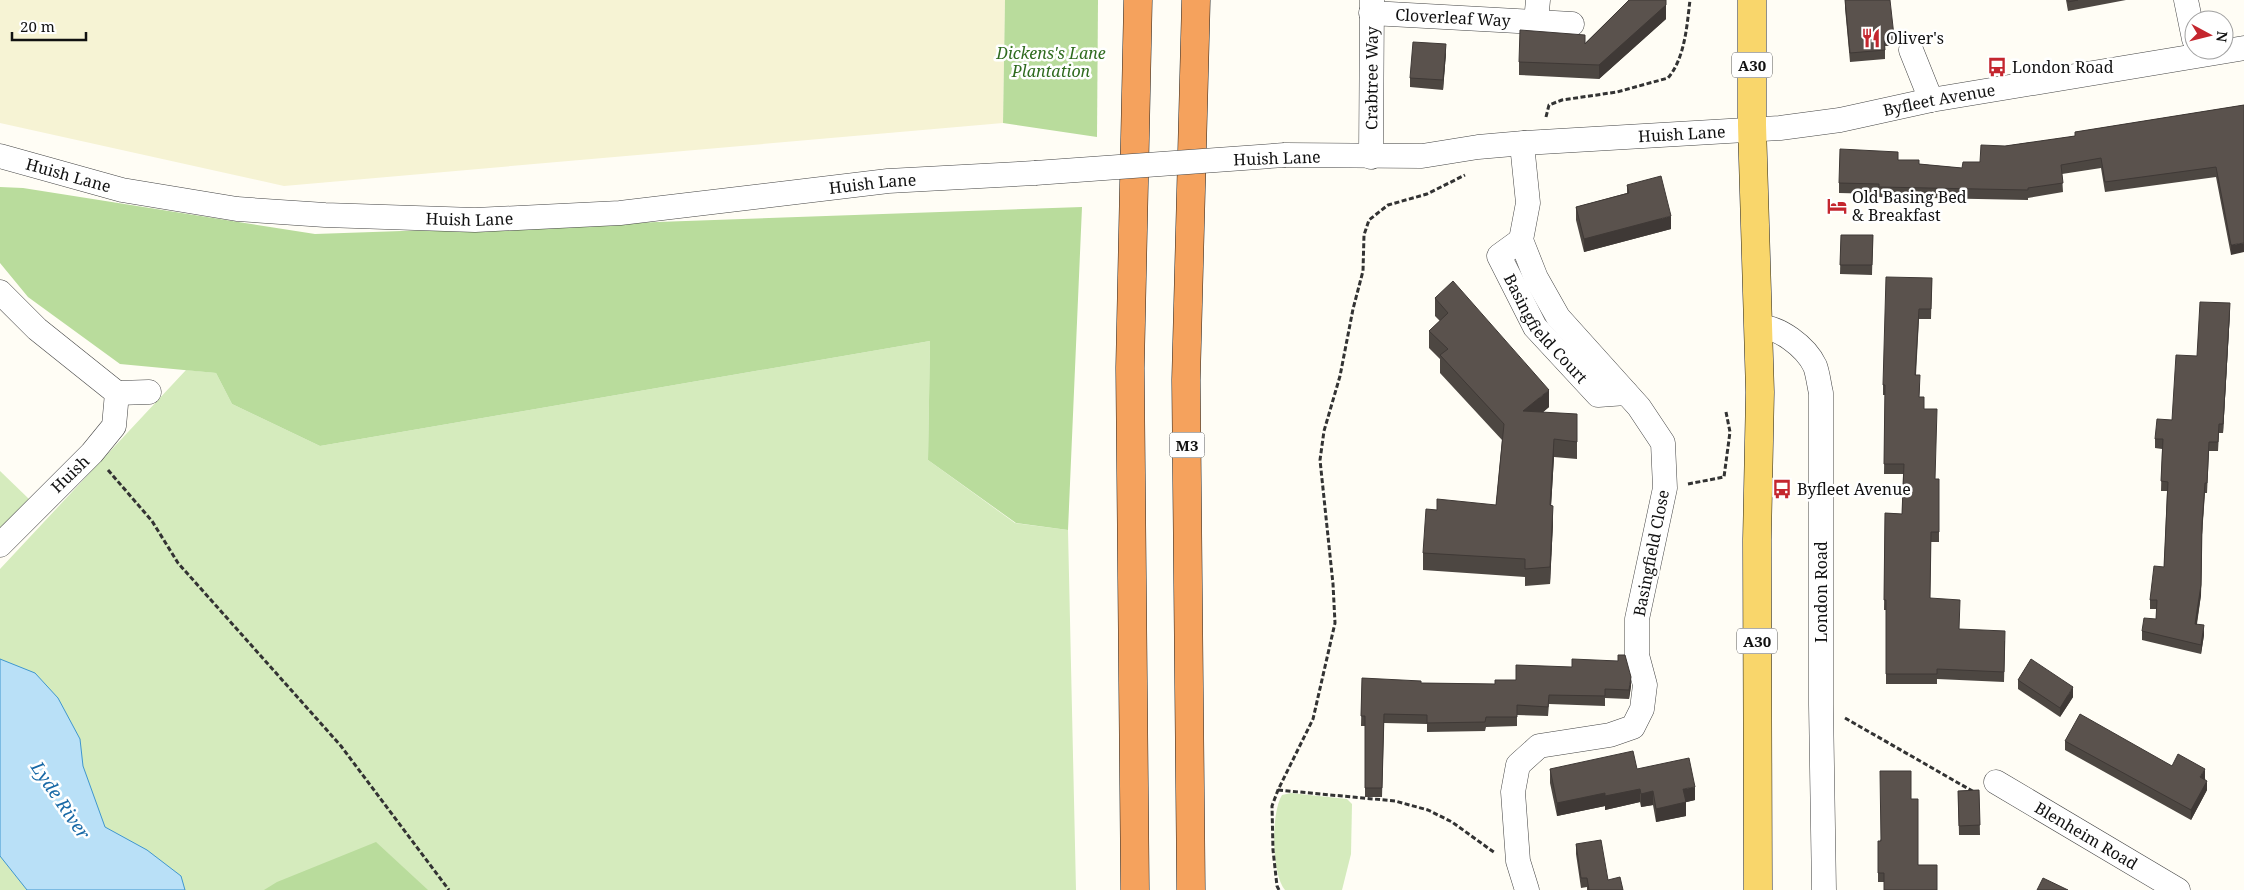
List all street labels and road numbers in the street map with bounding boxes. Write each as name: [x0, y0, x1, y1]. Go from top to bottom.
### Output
street label: Cloverleaf Way: [1395, 3, 1512, 32]
street label: Crabtree Way: [1360, 25, 1383, 130]
road number: A30: [1732, 52, 1772, 78]
street label: Byfleet Avenue: [1881, 79, 1997, 121]
street label: Huish Lane: [1638, 120, 1726, 147]
street label: Huish Lane: [1233, 145, 1321, 171]
street label: Huish Lane: [23, 153, 113, 197]
street label: Huish Lane: [828, 168, 917, 199]
street label: Huish Lane: [425, 207, 514, 231]
street label: Basingfield Court: [1499, 270, 1593, 388]
road number: M3: [1170, 432, 1204, 458]
street label: Huish: [46, 450, 94, 498]
street label: Basingfield Close: [1628, 488, 1674, 618]
street label: London Road: [1810, 541, 1832, 643]
road number: A30: [1737, 628, 1777, 654]
street label: Blenheim Road: [2031, 797, 2142, 875]

